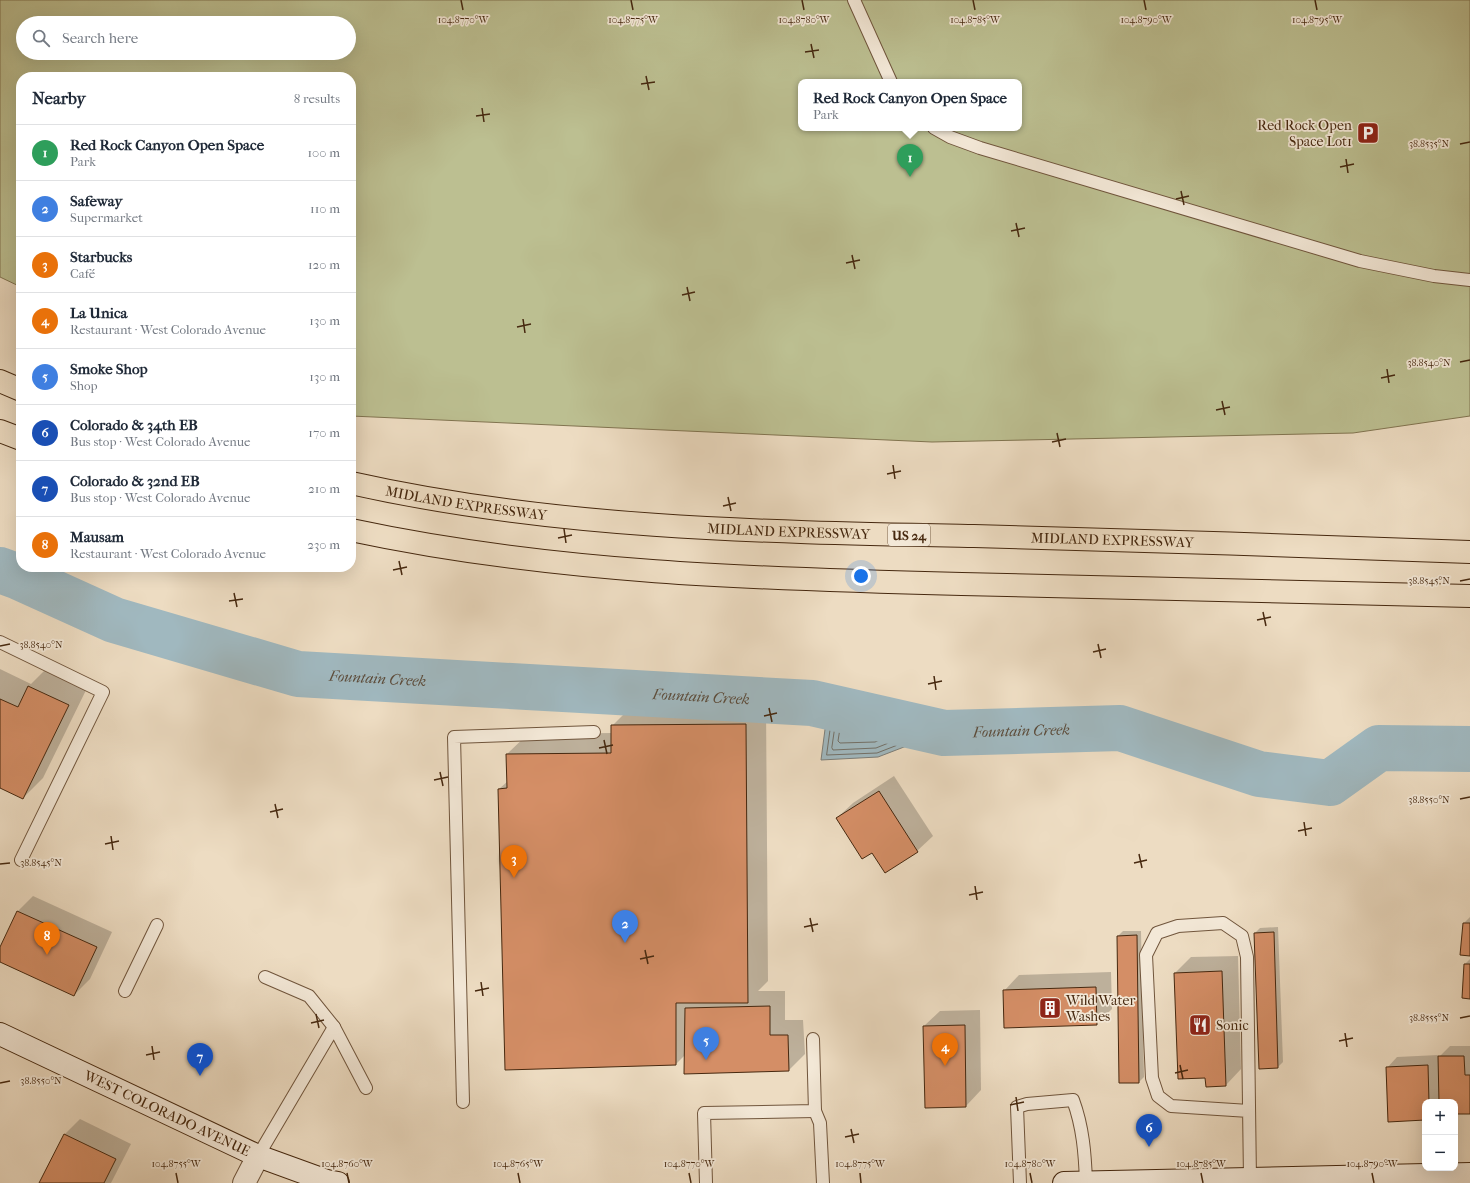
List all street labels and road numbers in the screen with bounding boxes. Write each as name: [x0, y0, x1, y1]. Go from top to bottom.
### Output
street label: MIDLAND EXPRESSWAY: [384, 483, 548, 524]
street label: MIDLAND EXPRESSWAY: [707, 520, 871, 543]
road number: US 24: [888, 524, 930, 546]
street label: MIDLAND EXPRESSWAY: [1031, 529, 1195, 551]
street label: WEST COLORADO AVENUE: [80, 1067, 253, 1160]

